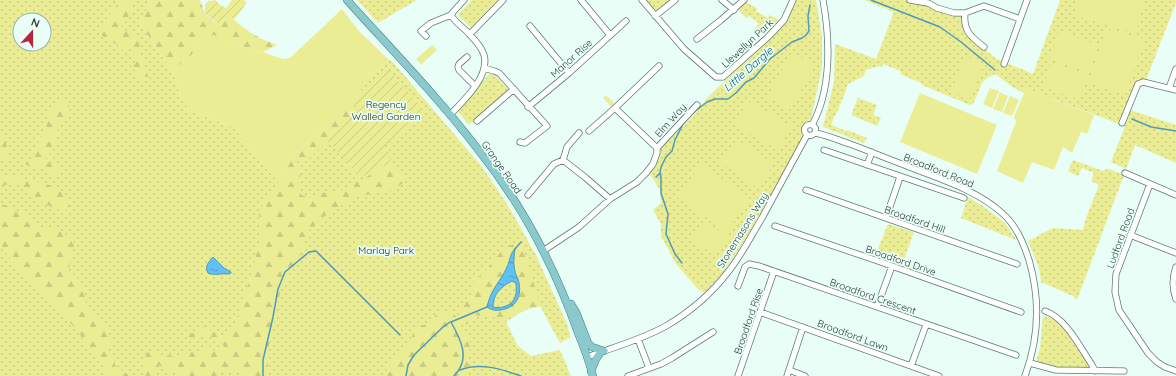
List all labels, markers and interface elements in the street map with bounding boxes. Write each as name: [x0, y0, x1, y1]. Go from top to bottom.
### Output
north arrow: [12, 12, 52, 52]
text: N: [29, 15, 42, 31]
street label: Llewellyn Park: [719, 16, 776, 71]
street label: Manor Rise: [548, 36, 595, 81]
water label: Little Dargle: [720, 43, 776, 94]
park label: Regency Walled Garden: [352, 98, 420, 123]
street label: Elm Way: [652, 101, 689, 140]
street label: Grange Road: [479, 138, 525, 196]
street label: Broadford Road: [902, 150, 976, 190]
street label: Stonemasons Way: [714, 190, 771, 271]
street label: Broadford Hill: [882, 203, 947, 236]
street label: Ludford Road: [1103, 206, 1137, 270]
street label: Broadford Drive: [864, 242, 938, 279]
park label: Marlay Park: [358, 244, 414, 257]
street label: Broadford Crescent: [828, 276, 918, 318]
street label: Broadford Rise: [731, 286, 766, 356]
street label: Broadford Lawn: [816, 317, 890, 354]

